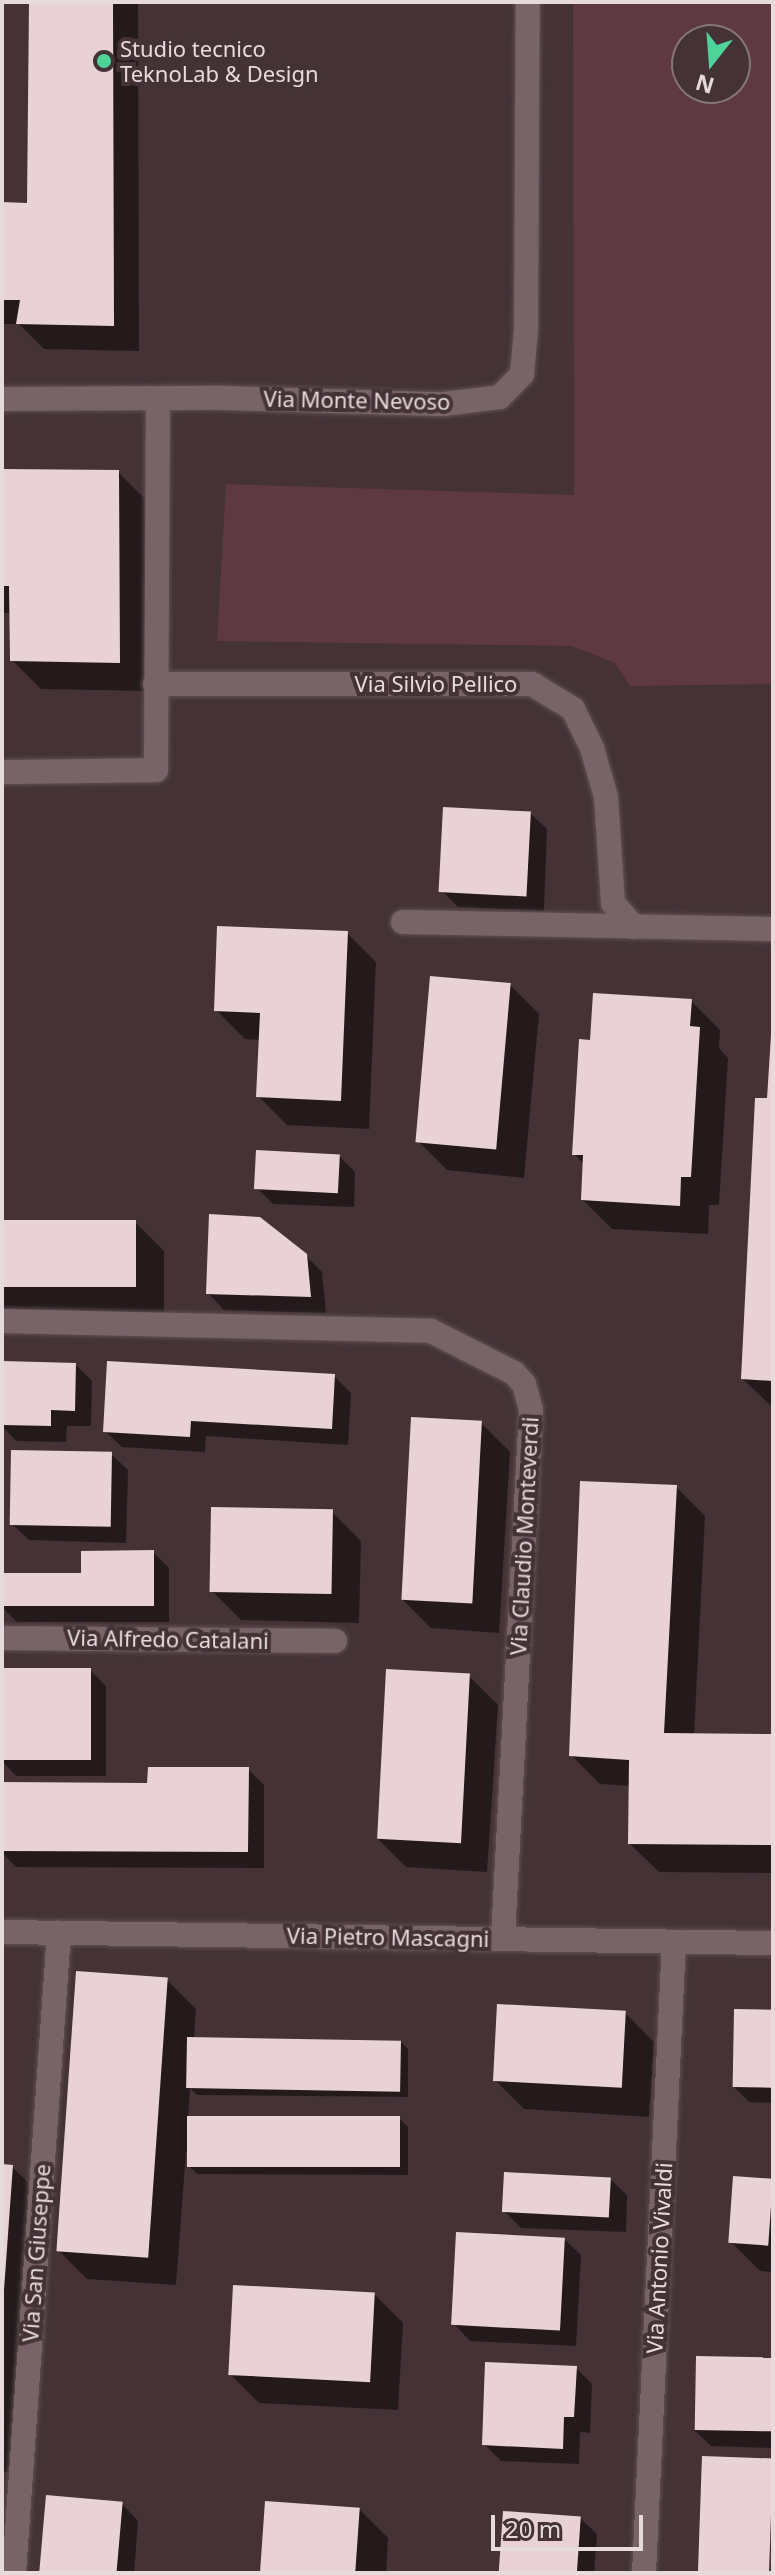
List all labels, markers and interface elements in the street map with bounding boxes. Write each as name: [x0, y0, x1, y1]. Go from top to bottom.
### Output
north arrow: [671, 24, 751, 104]
place label: Studio tecnico TeknoLab & Design: [120, 35, 319, 86]
marker: Studio tecnico TeknoLab & Design: [95, 52, 113, 70]
text: N: [692, 68, 718, 102]
street label: Via Monte Nevoso: [263, 385, 451, 415]
street label: Via Silvio Pellico: [355, 671, 517, 697]
street label: Via Claudio Monteverdi: [505, 1416, 543, 1656]
street label: Via Alfredo Catalani: [67, 1624, 269, 1654]
street label: Via Pietro Mascagni: [287, 1922, 489, 1952]
street label: Via Antonio Vivaldi: [641, 2162, 677, 2354]
street label: Via San Giuseppe: [17, 2163, 55, 2343]
scale bar: [495, 2499, 647, 2549]
text: 20 m: [505, 2512, 561, 2545]

